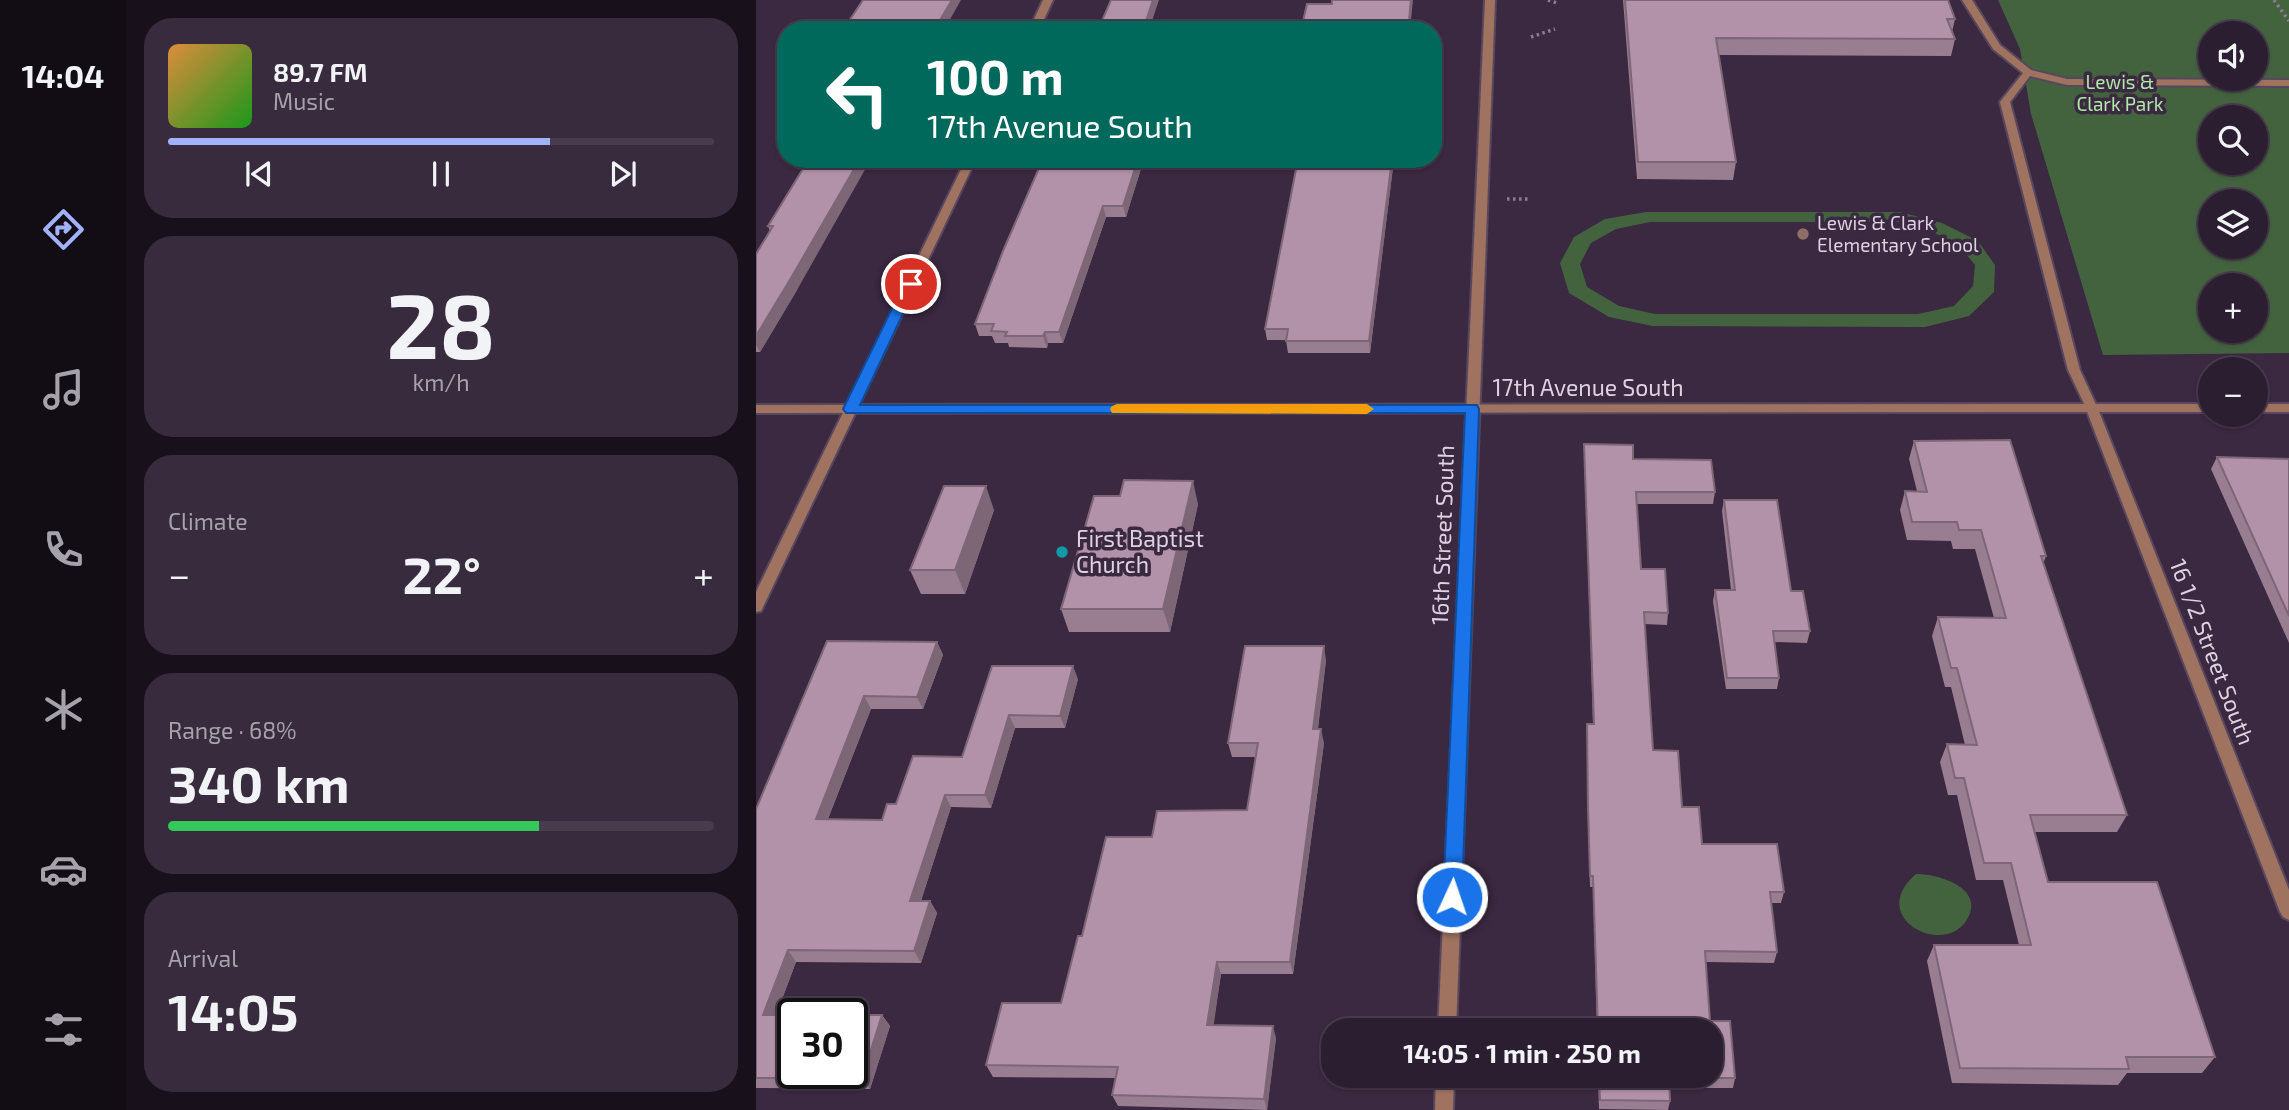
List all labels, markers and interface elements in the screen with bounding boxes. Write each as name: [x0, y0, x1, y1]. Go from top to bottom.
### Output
map controls: [2198, 21, 2268, 427]
button: sound: [2198, 21, 2268, 91]
text: 100 m: [927, 46, 1064, 105]
icon: left: [812, 49, 903, 140]
text: 14:04: [21, 56, 105, 94]
text: 89.7 FM: [273, 56, 368, 87]
park label: Lewis & Clark Park: [2076, 70, 2164, 115]
text: Music: [273, 87, 335, 115]
button: search: [2198, 105, 2268, 175]
text: 17th Avenue South: [927, 106, 1193, 144]
icon: previous: [240, 155, 278, 193]
icon: pause: [422, 155, 460, 193]
icon: next: [604, 155, 642, 193]
button: layers: [2198, 189, 2268, 259]
icon: directions: [39, 205, 88, 254]
place label: Lewis & Clark Elementary School: [1817, 211, 1979, 256]
marker: Lewis & Clark Elementary School: [1795, 226, 1811, 242]
pin: [881, 254, 941, 314]
icon: arrive: [892, 265, 930, 303]
text: 28: [386, 268, 496, 377]
button: +: [2198, 273, 2268, 343]
button: −: [2198, 357, 2268, 427]
icon: music: [39, 365, 88, 414]
text: km/h: [412, 368, 470, 396]
street label: 17th Avenue South: [1492, 373, 1684, 401]
street label: 16th Street South: [1425, 445, 1459, 625]
text: Climate: [168, 507, 248, 535]
place label: First Baptist Church: [1076, 524, 1204, 578]
icon: phone: [39, 525, 88, 574]
text: 22°: [402, 542, 481, 604]
marker: First Baptist Church: [1054, 544, 1070, 560]
text: −: [168, 551, 190, 597]
text: +: [693, 551, 714, 597]
street label: 16 1/2 Street South: [2165, 555, 2261, 749]
icon: climate: [39, 685, 88, 734]
text: Range · 68%: [168, 716, 297, 744]
text: 340 km: [168, 751, 350, 813]
icon: car: [39, 845, 88, 894]
position arrow: [1415, 860, 1489, 934]
text: Arrival: [168, 944, 238, 972]
text: 14:05: [168, 979, 298, 1041]
speed limit sign: 30: [777, 998, 868, 1089]
icon: filters: [39, 1005, 88, 1054]
text: 14:05 · 1 min · 250 m: [1403, 1037, 1641, 1068]

